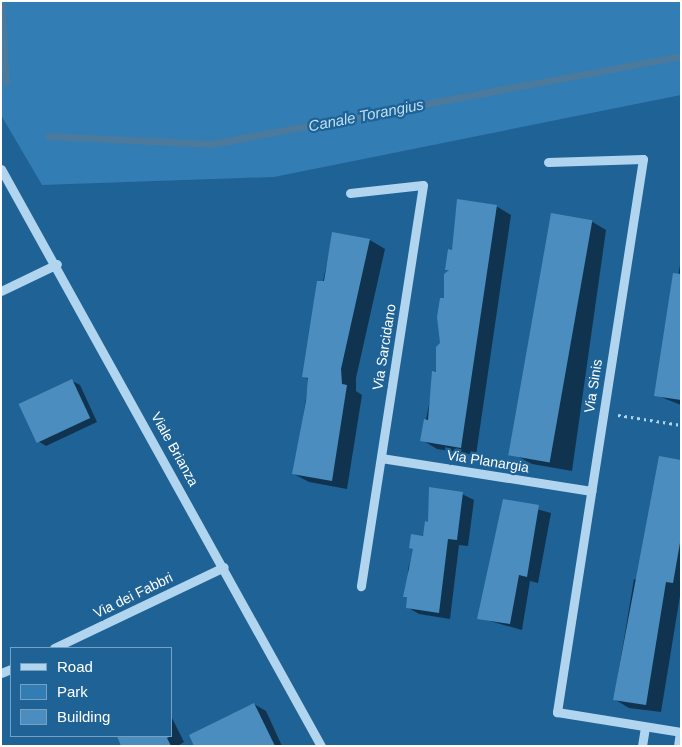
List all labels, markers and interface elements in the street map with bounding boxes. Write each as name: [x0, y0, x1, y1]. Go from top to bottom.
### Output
water label: Canale Torangius: [307, 95, 425, 135]
street label: Via Sarcidano: [369, 303, 399, 391]
street label: Via Sinis: [580, 358, 606, 414]
street label: Viale Brianza: [148, 409, 202, 489]
street label: Via Planargia: [446, 446, 530, 476]
street label: Via dei Fabbri: [91, 569, 175, 621]
legend: [10, 647, 172, 737]
text: Road: [57, 658, 93, 675]
text: Park: [57, 683, 88, 700]
text: Building: [57, 708, 110, 725]

